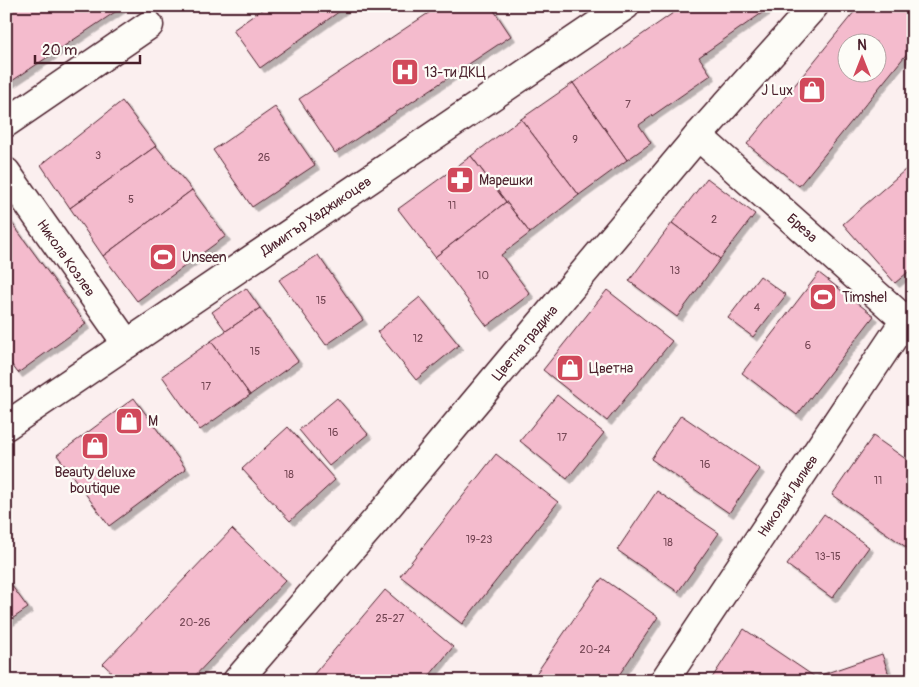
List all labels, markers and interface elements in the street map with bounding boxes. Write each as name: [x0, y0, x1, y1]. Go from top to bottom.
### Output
scale bar: [35, 32, 140, 64]
north arrow: [836, 32, 886, 82]
text: N: [857, 37, 867, 54]
text: 20 m: [42, 41, 77, 60]
hospital icon: 13-ти ДКЦ: [390, 57, 420, 87]
place label: 13-ти ДКЦ: [424, 64, 486, 81]
shop icon: J Lux: [797, 75, 827, 105]
place label: J Lux: [761, 82, 793, 99]
house number: 7: [625, 98, 631, 111]
house number: 9: [572, 133, 578, 146]
house number: 3: [95, 149, 101, 162]
house number: 26: [258, 151, 270, 164]
pharmacy icon: Марешки: [445, 165, 475, 195]
street label: Димитър Хаджикоцев: [256, 172, 375, 260]
place label: Марешки: [479, 172, 532, 189]
house number: 5: [128, 193, 134, 206]
house number: 11: [448, 199, 456, 212]
street label: Бреза: [783, 210, 821, 246]
house number: 2: [711, 213, 717, 226]
street label: Никола Козлев: [33, 216, 99, 300]
sports icon: Unseen: [148, 242, 178, 272]
place label: Unseen: [182, 249, 227, 266]
house number: 13: [670, 264, 680, 277]
house number: 10: [477, 269, 489, 282]
sports icon: Timshel: [808, 282, 838, 312]
place label: Timshel: [842, 289, 887, 306]
house number: 15: [316, 294, 326, 307]
house number: 4: [754, 301, 761, 314]
street label: Цветна градина: [489, 302, 561, 384]
house number: 12: [413, 332, 423, 345]
house number: 6: [805, 339, 811, 352]
house number: 15: [250, 345, 260, 358]
shop icon: Цветна: [555, 353, 585, 383]
place label: Цветна: [589, 360, 633, 377]
house number: 17: [201, 380, 211, 393]
shop icon: М: [114, 406, 144, 436]
place label: М: [148, 413, 158, 430]
house number: 16: [328, 426, 338, 439]
shop icon: Beauty deluxe boutique: [80, 431, 110, 461]
house number: 17: [557, 431, 567, 444]
street label: Николай Лилиев: [754, 452, 822, 540]
house number: 16: [700, 458, 710, 471]
place label: Beauty deluxe boutique: [55, 464, 136, 497]
house number: 18: [284, 468, 294, 481]
house number: 11: [874, 474, 882, 487]
house number: 19-23: [466, 533, 492, 546]
house number: 18: [663, 536, 673, 549]
house number: 13-15: [815, 550, 841, 563]
house number: 25-27: [376, 612, 405, 625]
house number: 20-26: [180, 616, 210, 629]
house number: 20-24: [580, 643, 611, 656]

